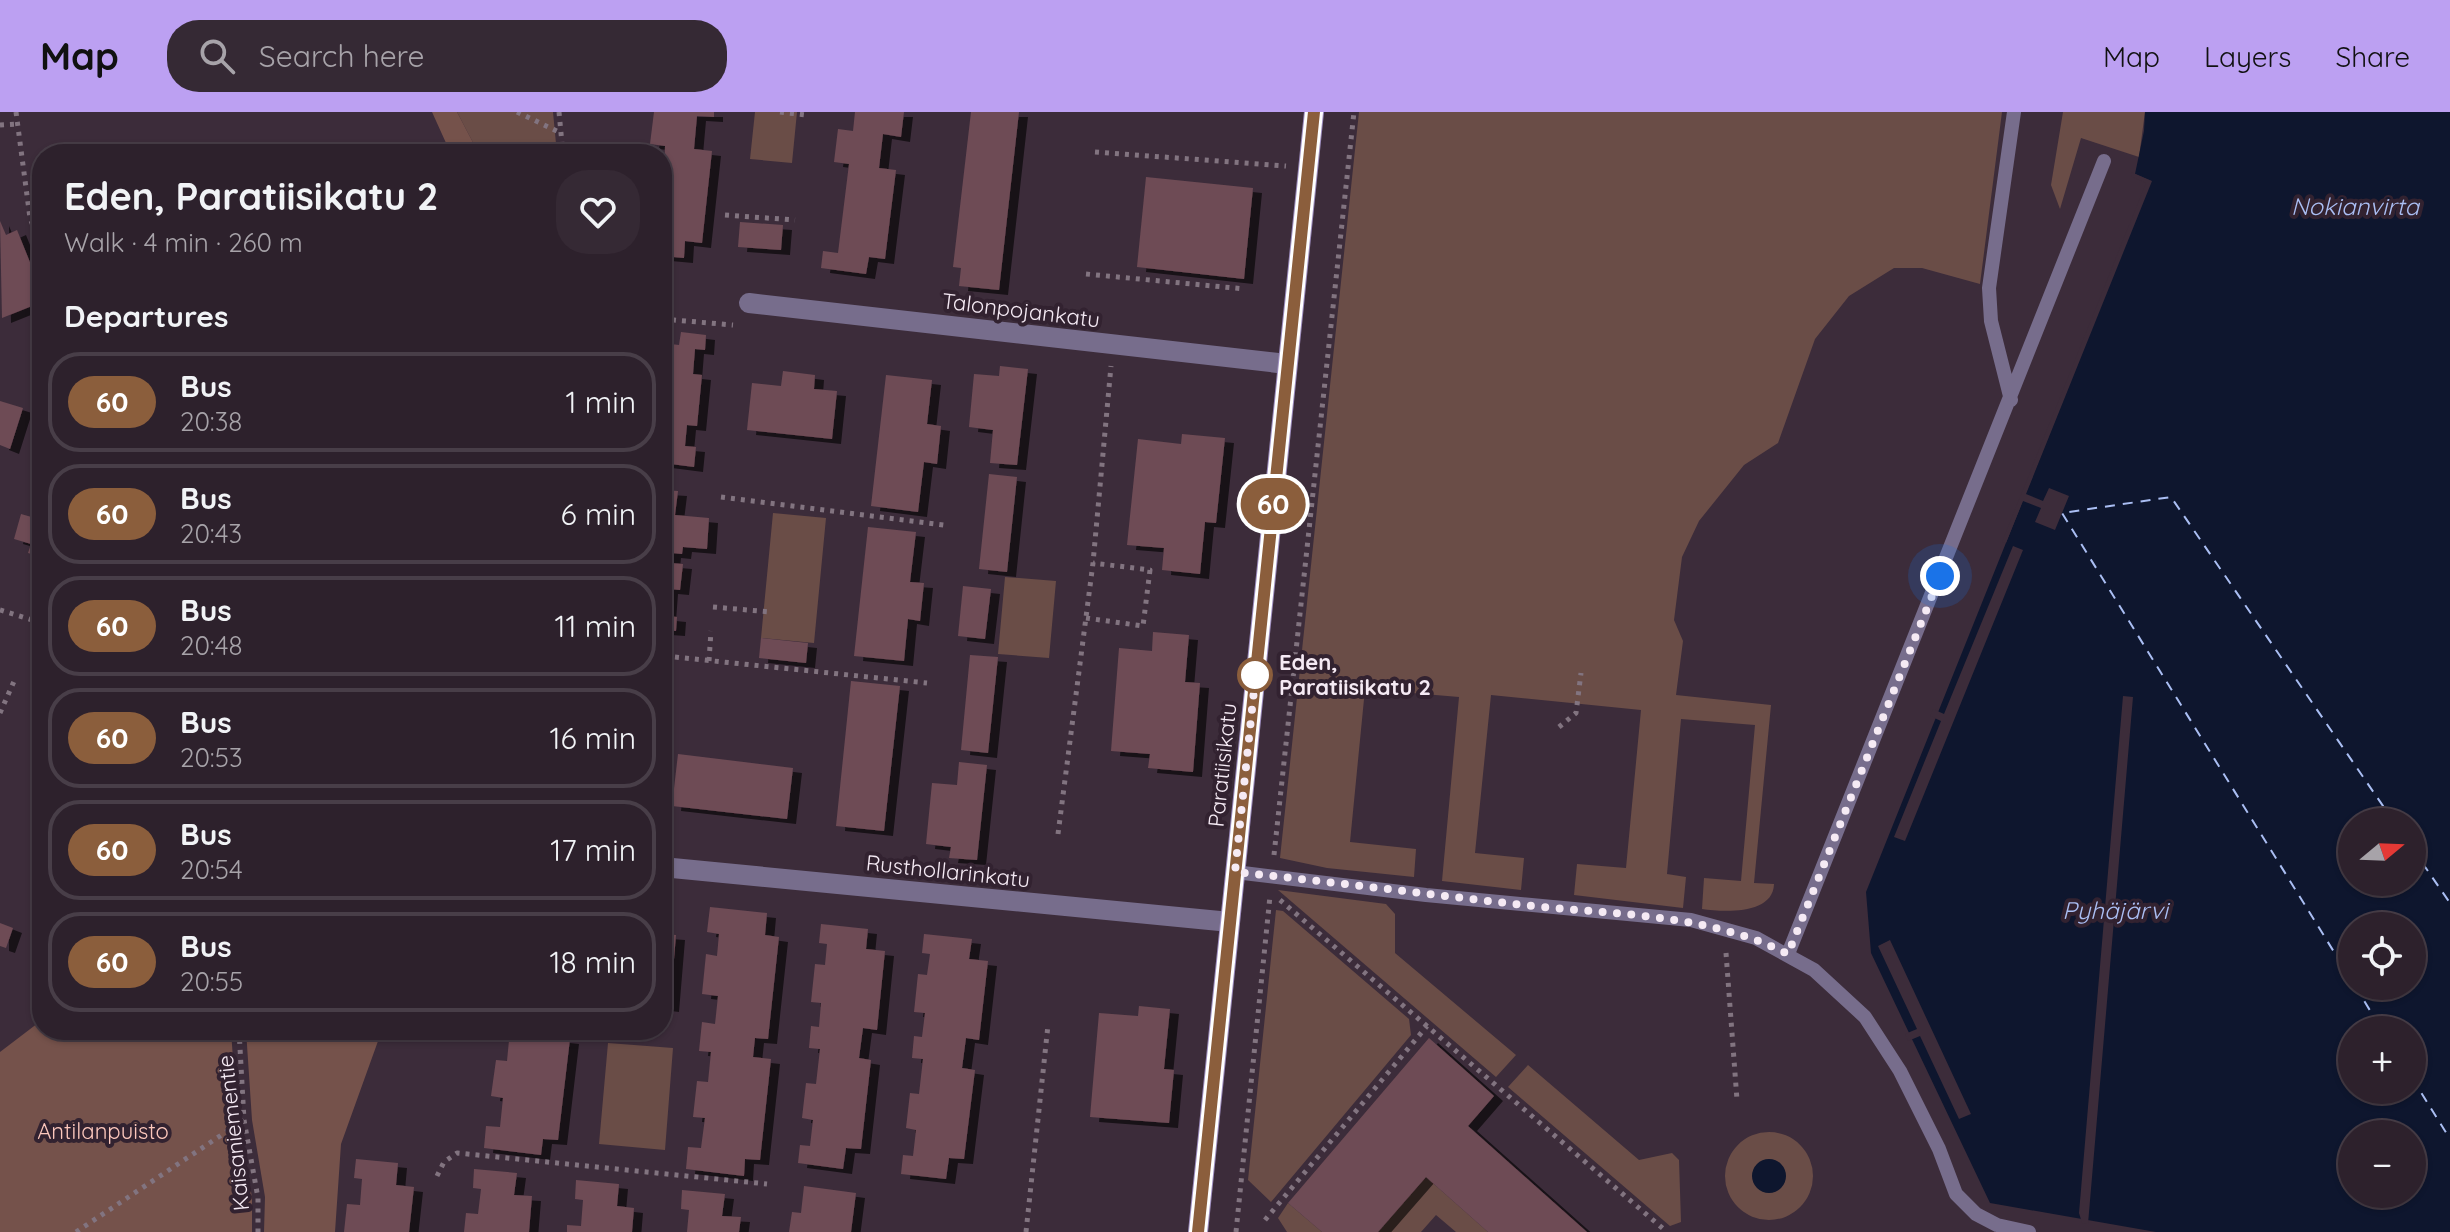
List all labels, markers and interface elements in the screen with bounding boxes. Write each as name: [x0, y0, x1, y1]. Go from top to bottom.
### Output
search box: [167, 20, 727, 92]
text: Map: [40, 32, 119, 80]
icon: search: [195, 34, 239, 78]
text: Search here: [259, 37, 424, 75]
text: Map: [2103, 39, 2160, 74]
text: Layers: [2204, 39, 2291, 74]
text: Share: [2335, 39, 2410, 74]
button: heart: [556, 170, 640, 254]
text: Eden, Paratiisikatu 2: [64, 172, 438, 220]
water label: Nokianvirta: [2291, 191, 2420, 221]
text: Walk · 4 min · 260 m: [64, 226, 303, 259]
street label: Talonpojankatu: [940, 286, 1102, 334]
text: Departures: [64, 297, 229, 335]
text: Bus: [180, 367, 232, 405]
text: 1 min: [566, 383, 636, 421]
text: 60: [96, 384, 128, 419]
text: 20:38: [180, 405, 242, 438]
line badge: 60: [1237, 478, 1309, 530]
text: Bus: [180, 479, 232, 517]
text: 60: [1257, 486, 1289, 521]
text: 6 min: [561, 495, 636, 533]
text: 60: [96, 496, 128, 531]
text: 20:43: [180, 517, 242, 550]
your location: [1920, 556, 1960, 596]
text: Bus: [180, 591, 232, 629]
text: 11 min: [554, 607, 636, 645]
text: 60: [96, 608, 128, 643]
text: 20:48: [180, 629, 242, 662]
place label: Eden, Paratiisikatu 2: [1279, 648, 1431, 701]
marker: Eden, Paratiisikatu 2: [1238, 658, 1272, 692]
street label: Paratiisikatu: [1202, 701, 1242, 829]
text: Bus: [180, 703, 232, 741]
text: 16 min: [549, 719, 636, 757]
text: 60: [96, 720, 128, 755]
text: 20:53: [180, 741, 243, 774]
north arrow: [2338, 808, 2426, 896]
map controls: [2338, 808, 2426, 1208]
text: Bus: [180, 815, 232, 853]
text: 17 min: [550, 831, 636, 869]
text: 60: [96, 832, 128, 867]
street label: Rusthollarinkatu: [865, 848, 1031, 894]
text: 20:54: [180, 853, 243, 886]
water label: Pyhäjärvi: [2062, 895, 2171, 925]
button: locate: [2338, 912, 2426, 1000]
text: Bus: [180, 927, 232, 965]
text: 18 min: [549, 943, 636, 981]
text: 60: [96, 944, 128, 979]
text: 20:55: [180, 965, 243, 998]
button: +: [2338, 1016, 2426, 1104]
street label: Kaisaniementie: [211, 1054, 255, 1212]
park label: Antilanpuisto: [37, 1117, 169, 1145]
button: −: [2338, 1120, 2426, 1208]

